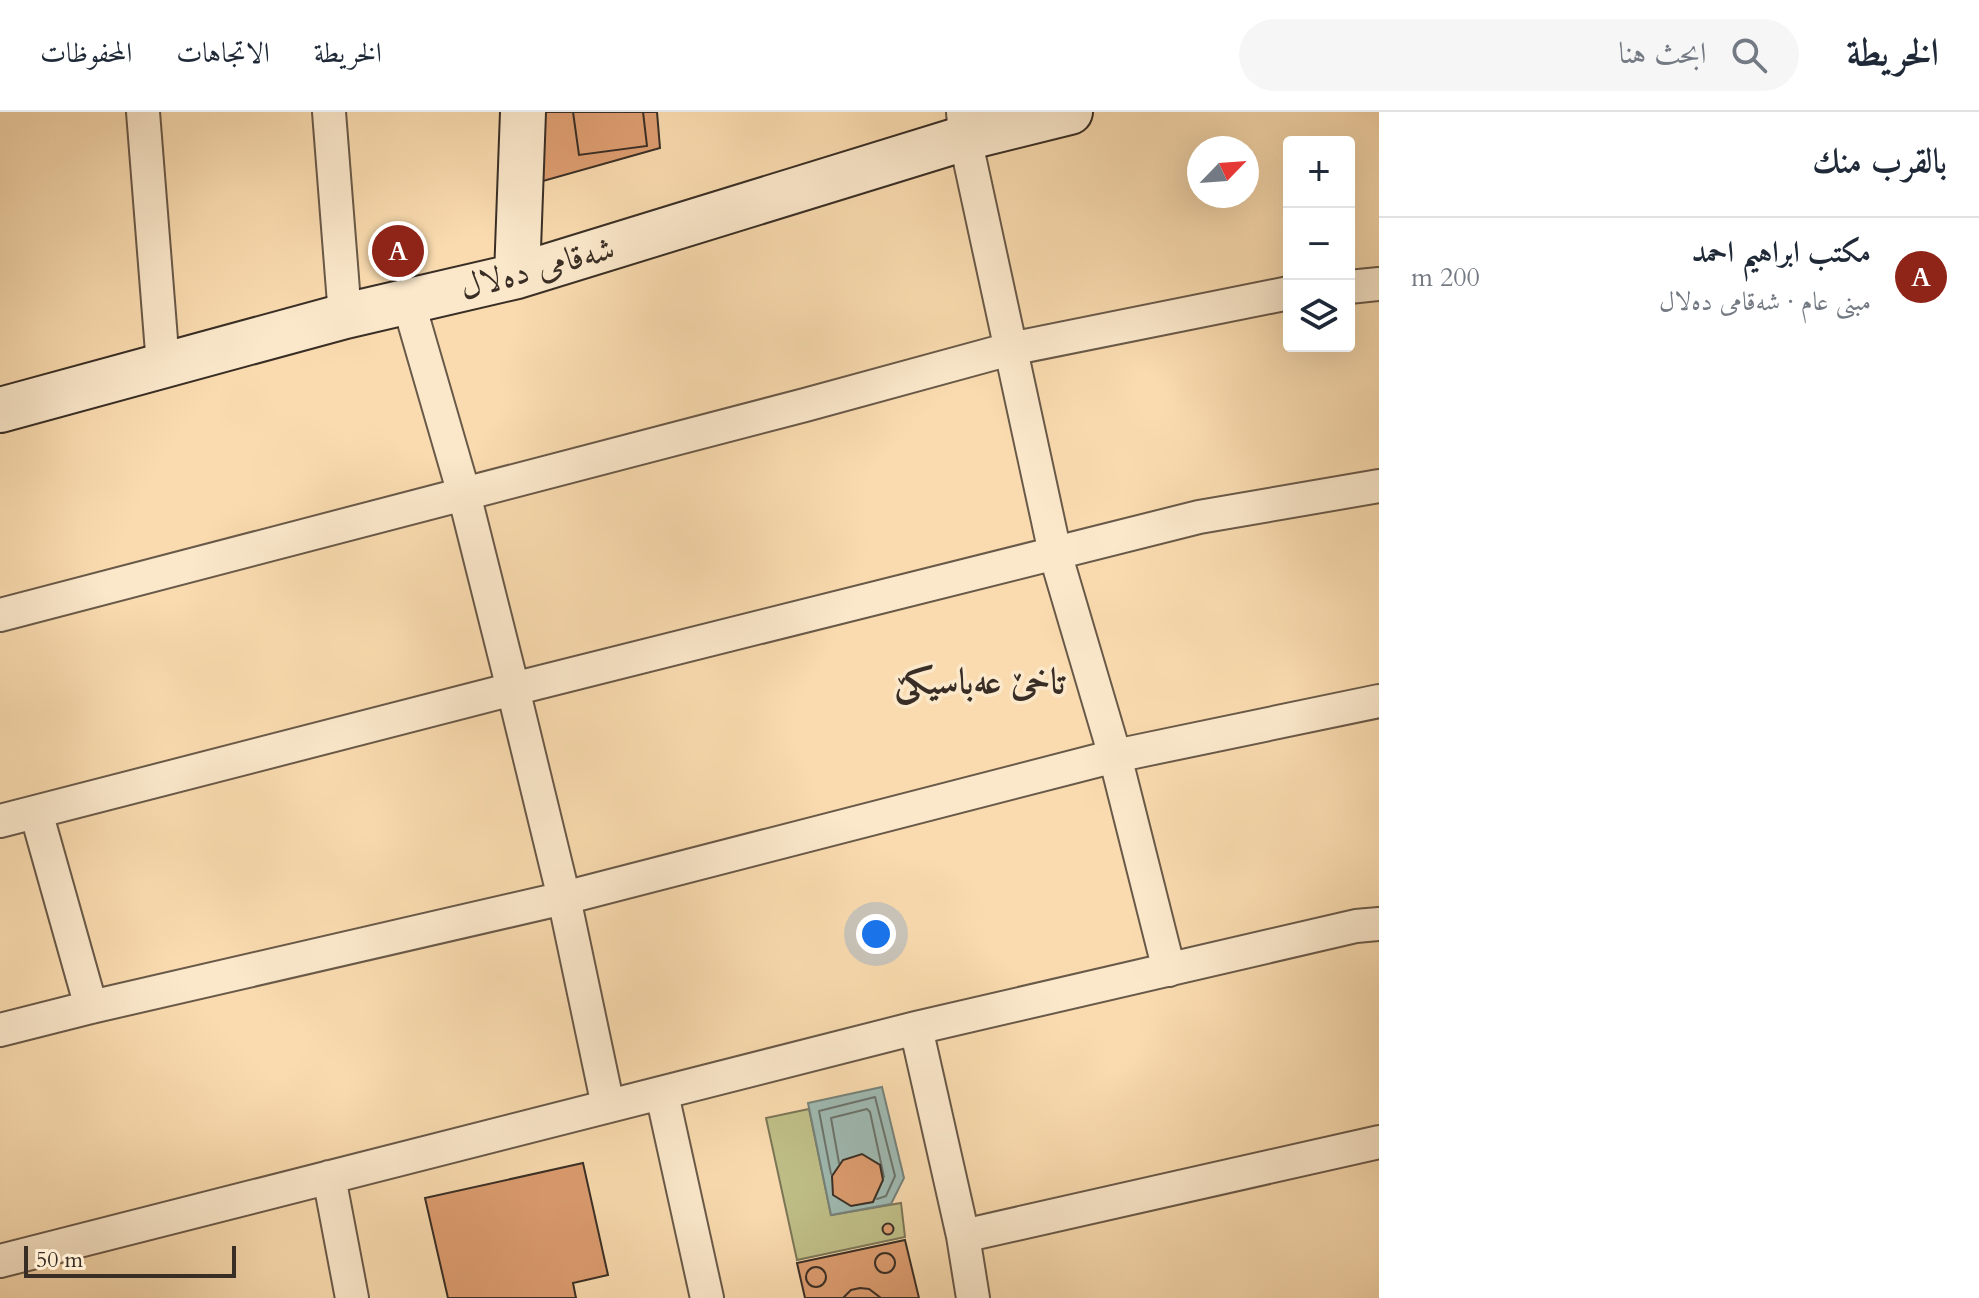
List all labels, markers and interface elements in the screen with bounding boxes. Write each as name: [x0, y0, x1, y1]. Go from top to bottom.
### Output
search box: [1239, 19, 1799, 91]
text: الخريطة: [1847, 27, 1939, 79]
text: ابحث هنا: [1618, 33, 1707, 74]
icon: search: [1727, 33, 1771, 77]
text: المحفوظات: [40, 34, 132, 72]
text: الاتجاهات: [176, 34, 270, 72]
text: الخريطة: [314, 34, 382, 72]
north arrow: [1187, 136, 1259, 208]
map controls: [1283, 136, 1355, 352]
button: +: [1283, 136, 1355, 208]
text: بالقرب منك: [1812, 138, 1947, 184]
button: −: [1283, 208, 1355, 280]
pin: A: [372, 221, 424, 281]
street label: شەقامی دەلال: [455, 225, 620, 311]
text: مكتب ابراهيم احمد: [1691, 232, 1871, 273]
text: 200 m: [1411, 260, 1480, 295]
text: A: [1911, 260, 1931, 295]
button: layers: [1283, 280, 1355, 352]
text: مبنى عام · شەقامی دەلال: [1659, 284, 1871, 319]
district label: تاخێ عه‌باسيكێ: [895, 657, 1066, 706]
your location: [856, 914, 896, 954]
scale bar: [24, 1242, 236, 1278]
text: 50 m: [36, 1245, 83, 1275]

